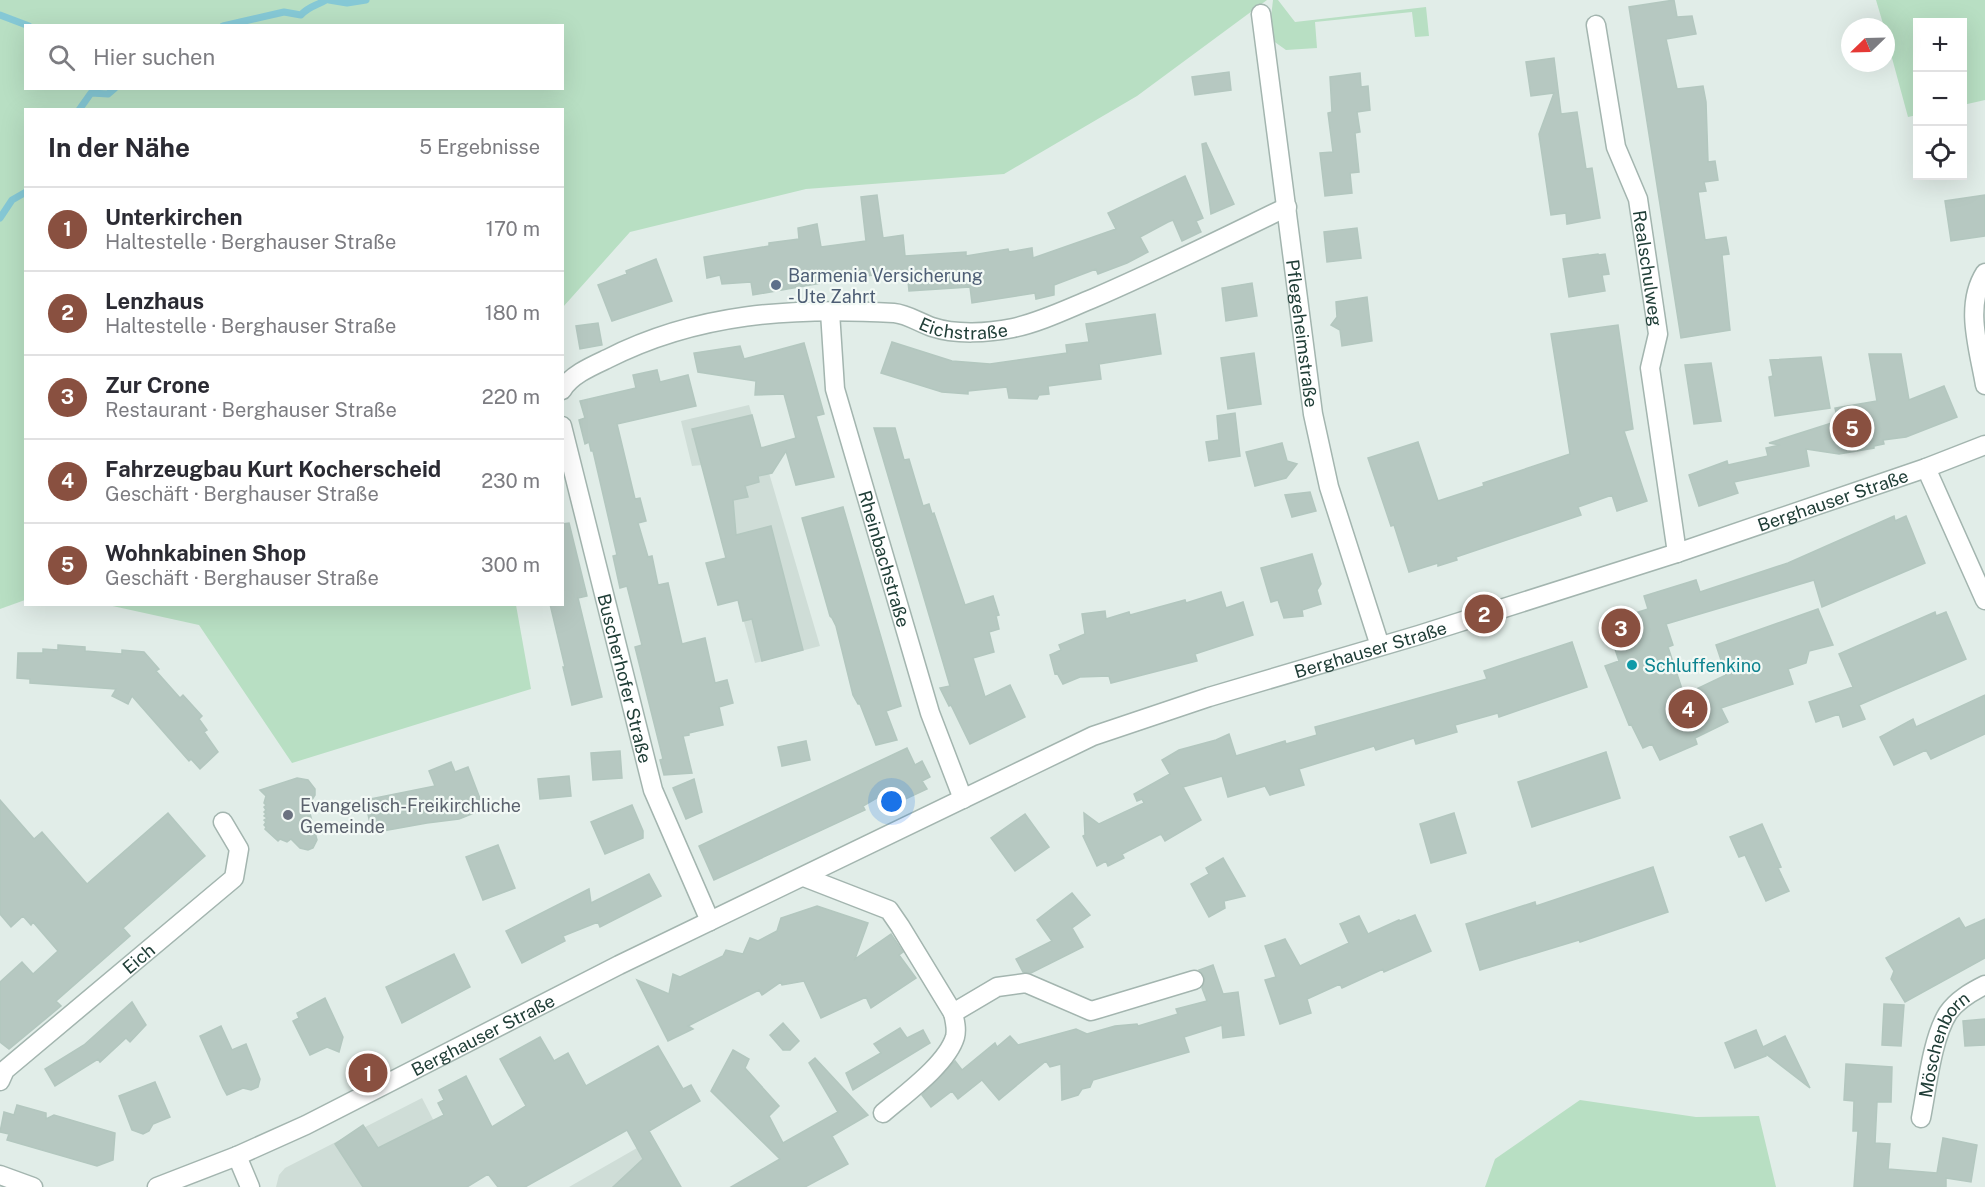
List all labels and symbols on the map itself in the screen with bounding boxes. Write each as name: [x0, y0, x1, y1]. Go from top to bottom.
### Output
north arrow: [1841, 18, 1895, 72]
street label: Realschulweg: [1629, 209, 1667, 328]
street label: Pflegeheimstraße: [1282, 258, 1323, 409]
place label: Barmenia Versicherung - Ute Zahrt: [788, 265, 983, 307]
marker: Barmenia Versicherung - Ute Zahrt: [769, 278, 783, 292]
street label: Eichstraße: [916, 313, 1009, 343]
pin: 5: [1832, 406, 1872, 450]
street label: Berghauser Straße: [1755, 464, 1911, 535]
street label: Rheinbachstraße: [855, 488, 915, 630]
street label: Buscherhofer Straße: [594, 591, 656, 765]
pin: 2: [1464, 592, 1504, 636]
pin: 3: [1602, 606, 1640, 650]
street label: Berghauser Straße: [1292, 616, 1449, 682]
place label: Schluffenkino: [1644, 655, 1761, 676]
marker: Schluffenkino: [1625, 658, 1639, 672]
pin: 4: [1668, 686, 1708, 732]
your location: [877, 787, 906, 816]
place label: Evangelisch-Freikirchliche Gemeinde: [300, 795, 521, 837]
marker: Evangelisch-Freikirchliche Gemeinde: [281, 808, 295, 822]
street label: Eich: [118, 939, 159, 978]
street label: Möschenborn: [1914, 987, 1973, 1099]
street label: Berghauser Straße: [408, 989, 558, 1080]
pin: 1: [348, 1050, 388, 1096]

